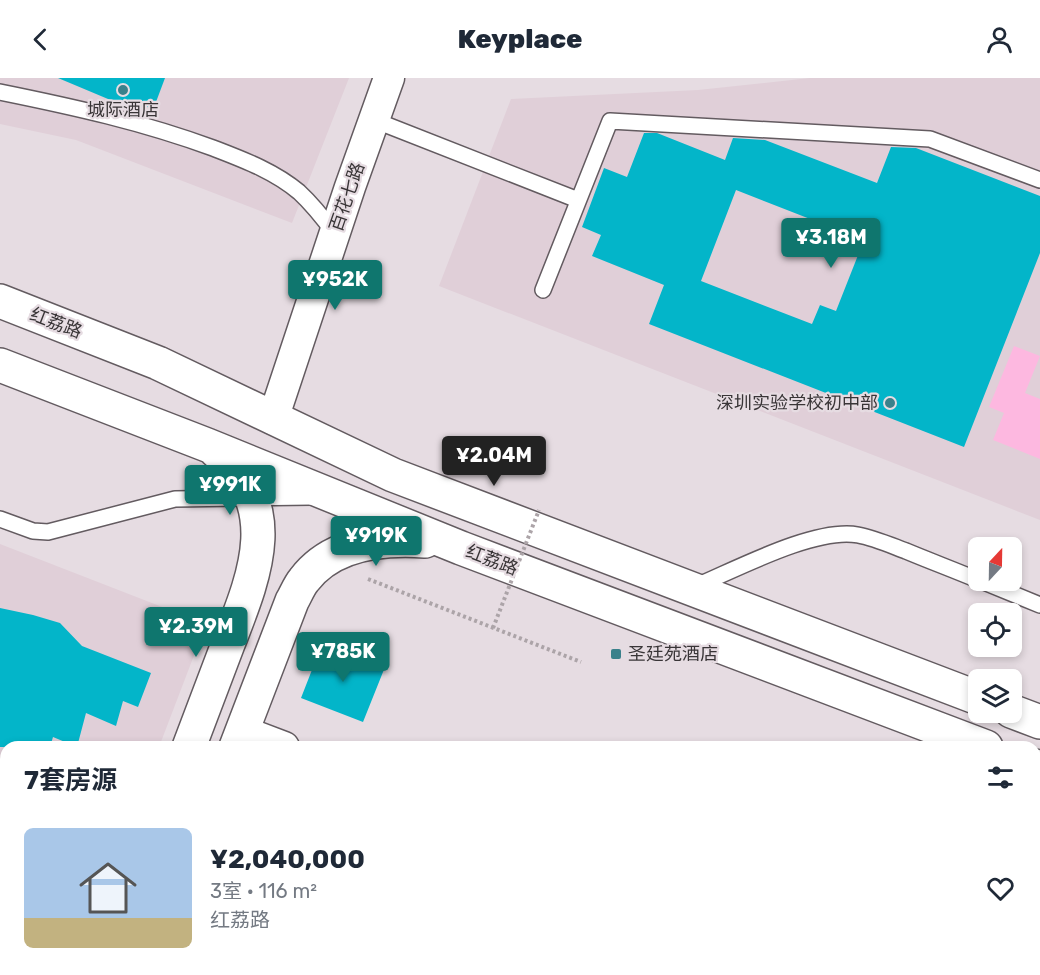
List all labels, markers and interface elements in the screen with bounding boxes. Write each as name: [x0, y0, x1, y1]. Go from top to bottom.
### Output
icon: back: [24, 23, 57, 56]
text: Keyplace: [457, 23, 583, 55]
icon: person: [983, 23, 1016, 56]
marker: 城际酒店: [116, 83, 130, 97]
place label: 城际酒店: [87, 99, 159, 121]
street label: 百花七路: [325, 159, 369, 235]
pin: ¥3.18M: [782, 218, 880, 269]
text: ¥3.18M: [795, 225, 867, 249]
pin: ¥952K: [293, 260, 377, 311]
text: ¥952K: [302, 267, 368, 291]
street label: 红荔路: [27, 303, 85, 343]
place label: 深圳实验学校初中部: [716, 392, 878, 414]
marker: 深圳实验学校初中部: [883, 396, 897, 410]
pin: ¥2.04M: [445, 436, 543, 487]
text: ¥2.04M: [456, 443, 532, 467]
pin: ¥991K: [188, 465, 272, 516]
text: ¥991K: [199, 472, 261, 496]
pin: ¥919K: [334, 516, 418, 567]
text: ¥919K: [345, 523, 407, 547]
north arrow: [968, 537, 1022, 591]
map controls: [968, 537, 1022, 723]
street label: 红荔路: [463, 540, 521, 580]
button: locate: [968, 603, 1022, 657]
pin: ¥2.39M: [147, 607, 245, 658]
text: ¥2.39M: [158, 614, 234, 638]
pin: ¥785K: [301, 632, 385, 683]
text: ¥785K: [311, 639, 375, 663]
place label: 圣廷苑酒店: [628, 643, 718, 665]
marker: 圣廷苑酒店: [609, 647, 623, 661]
button: layers: [968, 669, 1022, 723]
icon: filters: [984, 761, 1017, 794]
text: 7套房源: [24, 765, 117, 796]
text: ¥2,040,000: [210, 844, 365, 875]
icon: home: [72, 852, 144, 924]
icon: heart: [984, 872, 1017, 905]
text: 3室 · 116 m²: [210, 879, 317, 903]
text: 红荔路: [210, 908, 270, 932]

